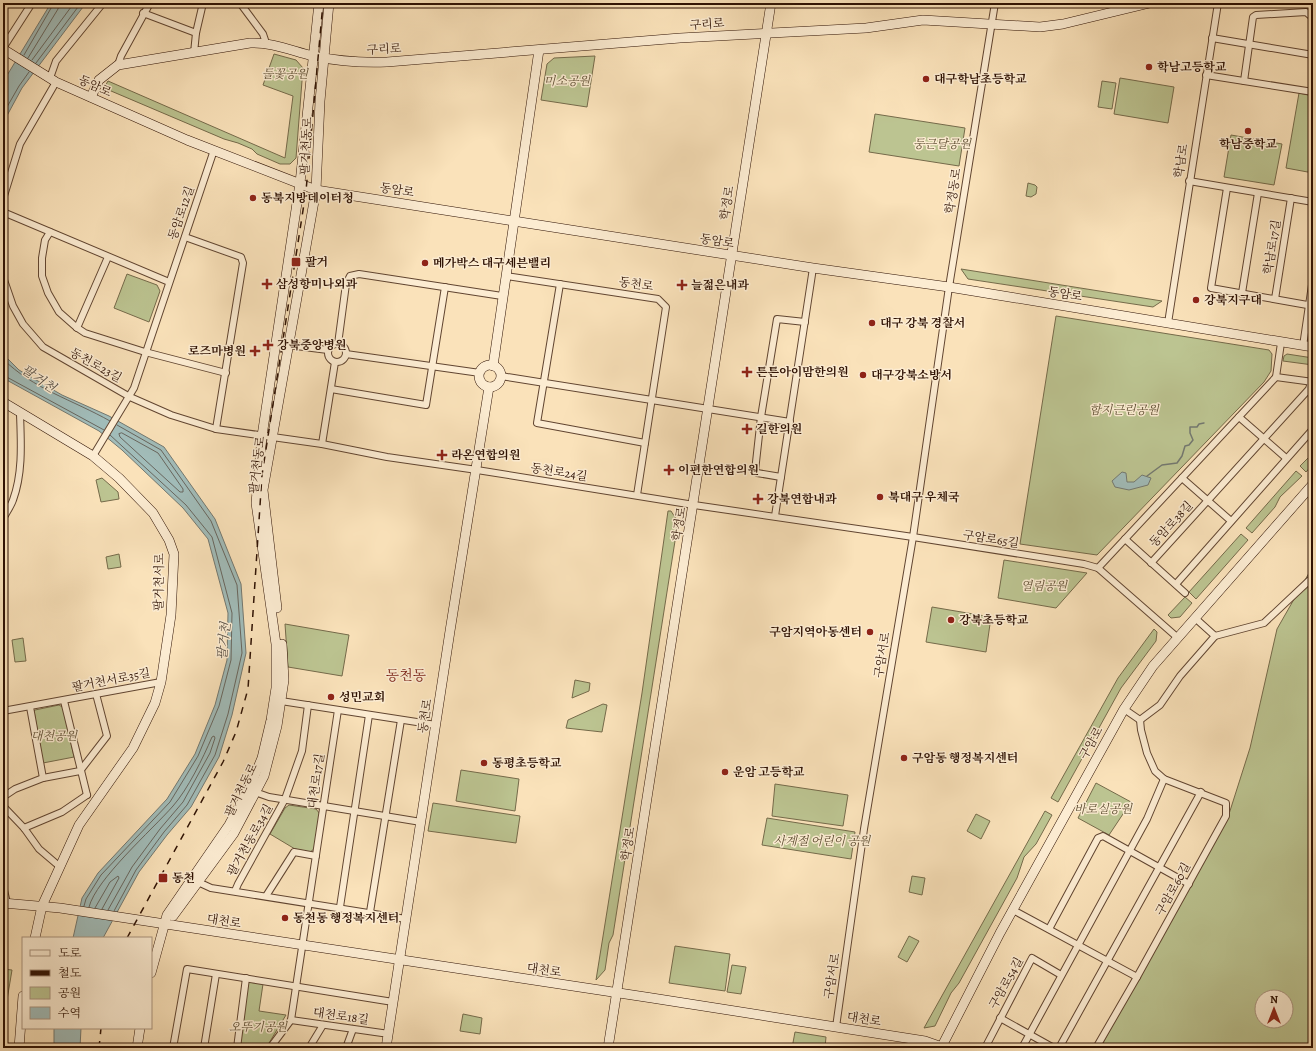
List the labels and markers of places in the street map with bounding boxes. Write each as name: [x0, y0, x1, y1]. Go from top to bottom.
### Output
place label: 학남고등학교: [1157, 59, 1227, 75]
marker: 학남고등학교: [1144, 62, 1154, 72]
place label: 대구학남초등학교: [934, 71, 1027, 87]
marker: 대구학남초등학교: [921, 74, 931, 84]
marker: 학남중학교: [1243, 126, 1253, 136]
place label: 학남중학교: [1219, 136, 1277, 152]
place label: 동북지방데이터청: [261, 190, 354, 206]
marker: 동북지방데이터청: [248, 193, 258, 203]
place label: 팔거: [305, 254, 328, 270]
place label: 메가박스 대구세븐밸리: [433, 255, 551, 271]
marker: 팔거: [290, 256, 302, 268]
marker: 메가박스 대구세븐밸리: [420, 258, 430, 268]
place label: 삼성항미나외과: [276, 276, 358, 292]
place label: 늘젊은내과: [691, 277, 749, 293]
marker: 삼성항미나외과: [261, 278, 273, 290]
marker: 늘젊은내과: [676, 279, 688, 291]
place label: 강북지구대: [1204, 292, 1262, 308]
marker: 강북지구대: [1191, 295, 1201, 305]
place label: 대구 강북 경찰서: [880, 315, 965, 331]
marker: 대구 강북 경찰서: [867, 318, 877, 328]
place label: 강북중앙병원: [277, 337, 347, 353]
marker: 강북중앙병원: [262, 339, 274, 351]
place label: 로즈마병원: [188, 343, 246, 359]
marker: 로즈마병원: [249, 345, 261, 357]
place label: 튼튼아이맘한의원: [756, 364, 849, 380]
marker: 튼튼아이맘한의원: [741, 366, 753, 378]
place label: 대구강북소방서: [871, 367, 952, 383]
marker: 대구강북소방서: [858, 370, 868, 380]
place label: 길한의원: [756, 421, 802, 437]
marker: 길한의원: [741, 423, 753, 435]
place label: 라온연합의원: [451, 447, 521, 463]
marker: 라온연합의원: [436, 449, 448, 461]
place label: 이편한연합의원: [678, 462, 759, 478]
marker: 이편한연합의원: [663, 464, 675, 476]
place label: 북대구 우체국: [888, 489, 960, 505]
place label: 강북연합내과: [767, 491, 837, 507]
marker: 북대구 우체국: [875, 492, 885, 502]
marker: 강북연합내과: [752, 493, 764, 505]
place label: 강북초등학교: [959, 612, 1029, 628]
marker: 강북초등학교: [946, 615, 956, 625]
place label: 구암지역아동센터: [769, 624, 862, 640]
marker: 구암지역아동센터: [865, 627, 875, 637]
place label: 성민교회: [339, 689, 385, 705]
marker: 성민교회: [326, 692, 336, 702]
place label: 구암동 행정복지센터: [912, 750, 1018, 766]
marker: 구암동 행정복지센터: [899, 753, 909, 763]
place label: 동평초등학교: [492, 755, 562, 771]
marker: 동평초등학교: [479, 758, 489, 768]
place label: 운암 고등학교: [733, 764, 805, 780]
marker: 운암 고등학교: [720, 767, 730, 777]
place label: 동천: [172, 870, 195, 886]
marker: 동천: [157, 872, 169, 884]
place label: 동천동 행정복지센터: [293, 910, 399, 926]
marker: 동천동 행정복지센터: [280, 913, 290, 923]

